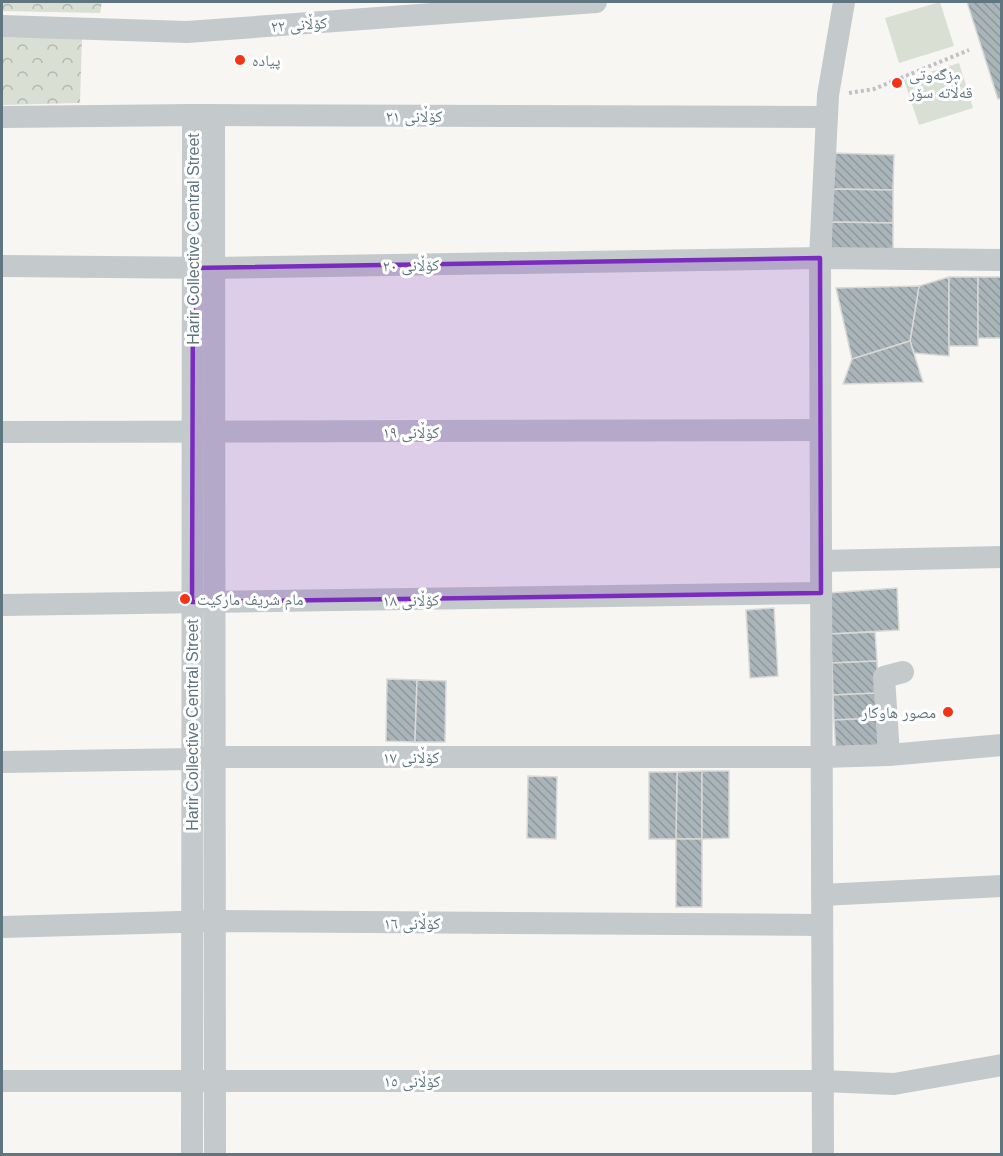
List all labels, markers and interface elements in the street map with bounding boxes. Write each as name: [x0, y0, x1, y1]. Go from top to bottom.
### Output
street label: کۆڵانی ٢٢: [270, 11, 328, 37]
place label: پیادە: [252, 52, 281, 70]
marker: پیادە: [233, 53, 247, 67]
place label: مزگەوتی قەڵاتە سۆر: [908, 66, 973, 102]
marker: مزگەوتی قەڵاتە سۆر: [890, 76, 904, 90]
street label: کۆڵانی ٢١: [386, 105, 443, 127]
street label: Harir Collective Central Street: [185, 133, 202, 345]
street label: کۆڵانی ٢٠: [382, 254, 440, 276]
street label: کۆڵانی ١٩: [383, 421, 440, 443]
street label: کۆڵانی ١٨: [382, 589, 440, 611]
place label: مام شریف مارکیت: [197, 591, 304, 610]
marker: مام شریف مارکیت: [178, 592, 192, 606]
street label: Harir Collective Central Street: [184, 619, 201, 831]
place label: مصور هاوکار: [861, 704, 936, 722]
marker: مصور هاوکار: [941, 705, 955, 719]
street label: کۆڵانی ١٧: [383, 746, 440, 768]
street label: کۆڵانی ١٦: [384, 912, 441, 934]
street label: کۆڵانی ١٥: [384, 1070, 441, 1092]

